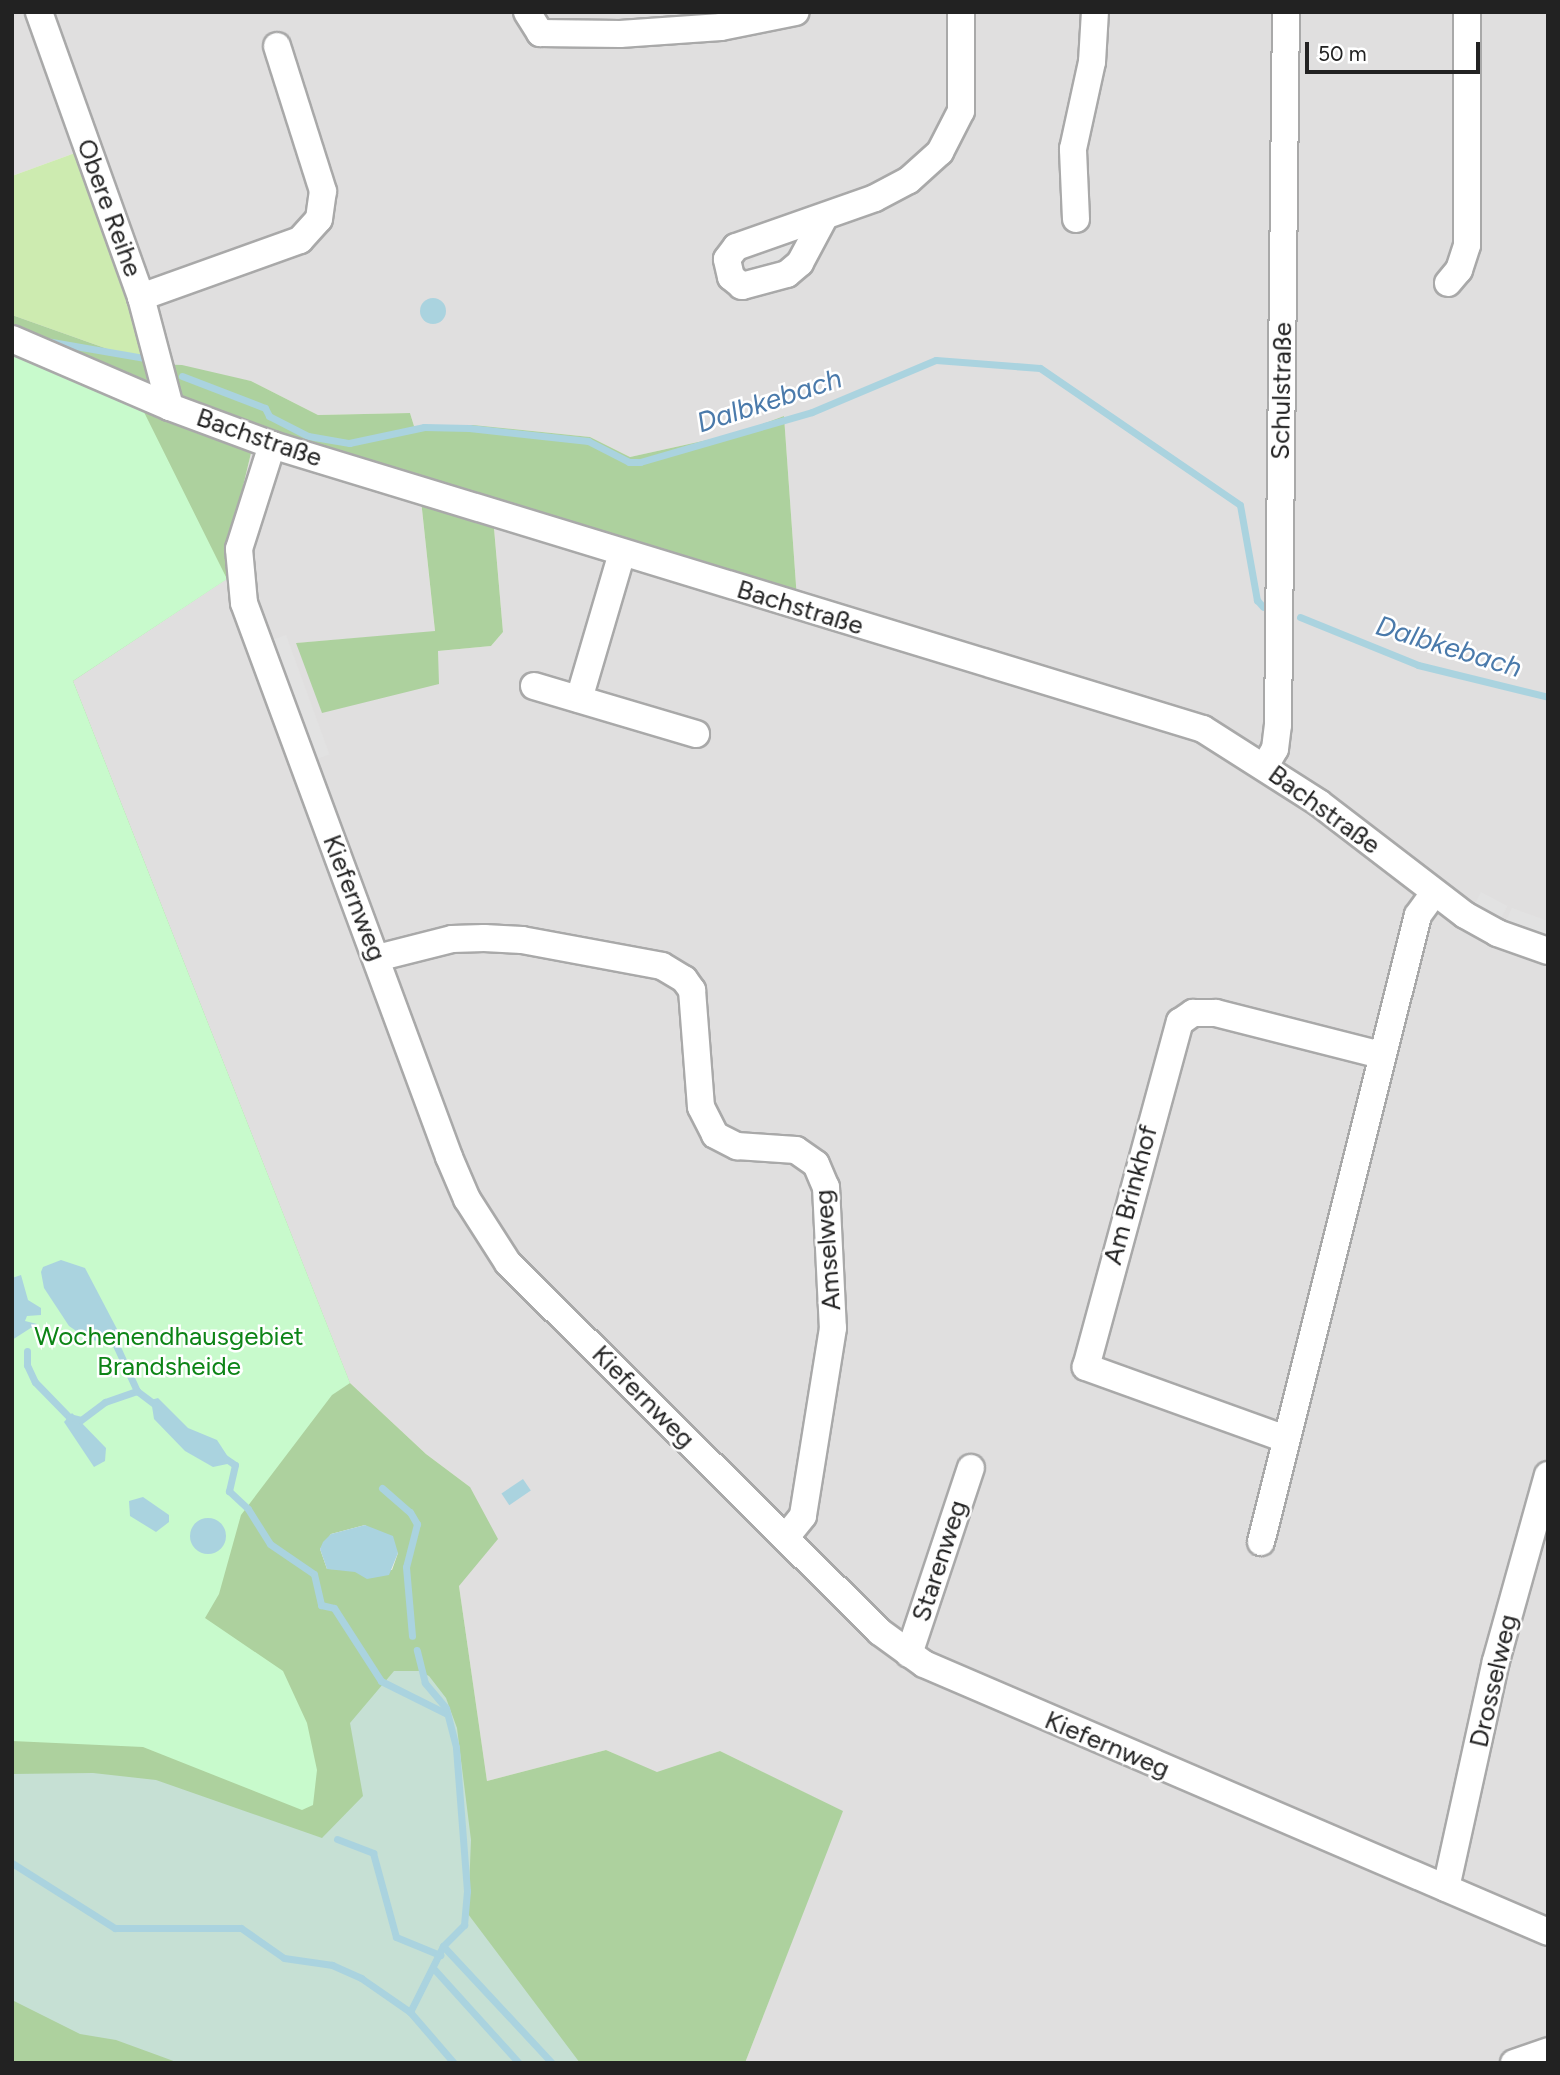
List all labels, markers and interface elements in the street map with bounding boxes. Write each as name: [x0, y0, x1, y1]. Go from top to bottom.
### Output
scale bar: [1308, 28, 1483, 72]
text: 50 m: [1318, 41, 1367, 66]
street label: Obere Reihe: [70, 135, 148, 281]
street label: Schulstraße: [1265, 322, 1299, 460]
water label: Dalbkebach: [692, 361, 846, 439]
street label: Bachstraße: [192, 402, 326, 474]
street label: Bachstraße: [733, 574, 867, 642]
water label: Dalbkebach: [1372, 608, 1526, 684]
street label: Bachstraße: [1262, 759, 1386, 861]
street label: Kiefernweg: [316, 831, 392, 965]
street label: Am Brinkhof: [1097, 1122, 1165, 1268]
street label: Amselweg: [808, 1188, 848, 1312]
park label: Wochenendhausgebiet Brandsheide: [34, 1321, 304, 1382]
street label: Kiefernweg: [585, 1339, 701, 1455]
street label: Starenweg: [906, 1496, 974, 1626]
street label: Drosselweg: [1464, 1612, 1524, 1750]
street label: Kiefernweg: [1040, 1705, 1174, 1785]

